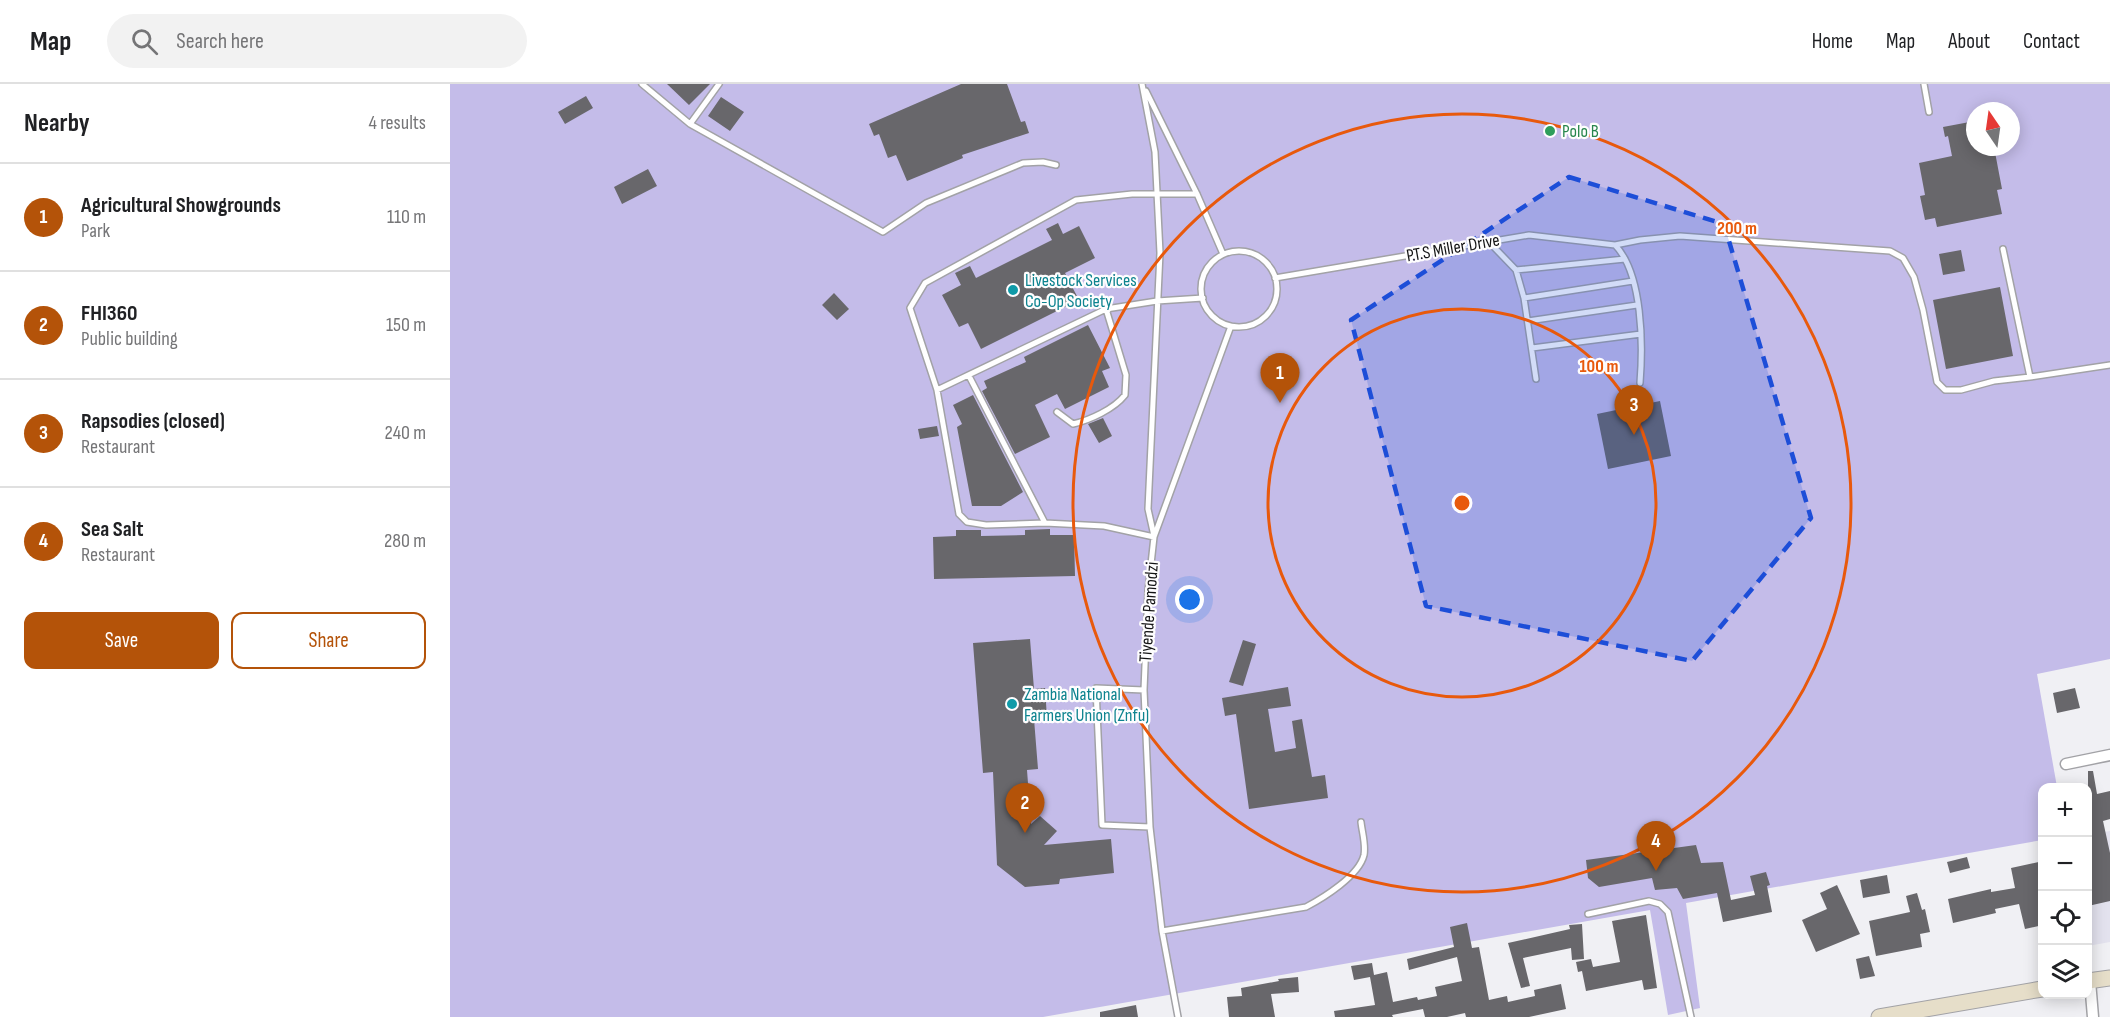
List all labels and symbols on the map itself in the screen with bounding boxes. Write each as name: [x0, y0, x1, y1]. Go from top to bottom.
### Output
north arrow: [1966, 102, 2020, 156]
place label: Polo B: [1562, 121, 1599, 142]
marker: Polo B: [1543, 124, 1557, 138]
text: 200 m: [1717, 218, 1757, 239]
street label: P.T.S Miller Drive: [1405, 229, 1501, 267]
place label: Livestock Services Co-Op Society: [1025, 270, 1137, 312]
marker: Livestock Services Co-Op Society: [1006, 283, 1020, 297]
pin: 1: [1260, 354, 1300, 403]
text: 100 m: [1580, 356, 1619, 377]
pin: 3: [1614, 386, 1654, 435]
centre of rings: [1452, 493, 1472, 513]
street label: Tiyende Pamodzi: [1135, 561, 1163, 663]
your location: [1175, 585, 1204, 614]
place label: Zambia National Farmers Union (Znfu): [1024, 684, 1149, 726]
marker: Zambia National Farmers Union (Znfu): [1005, 697, 1019, 711]
pin: 2: [1006, 784, 1044, 833]
pin: 4: [1636, 822, 1676, 871]

